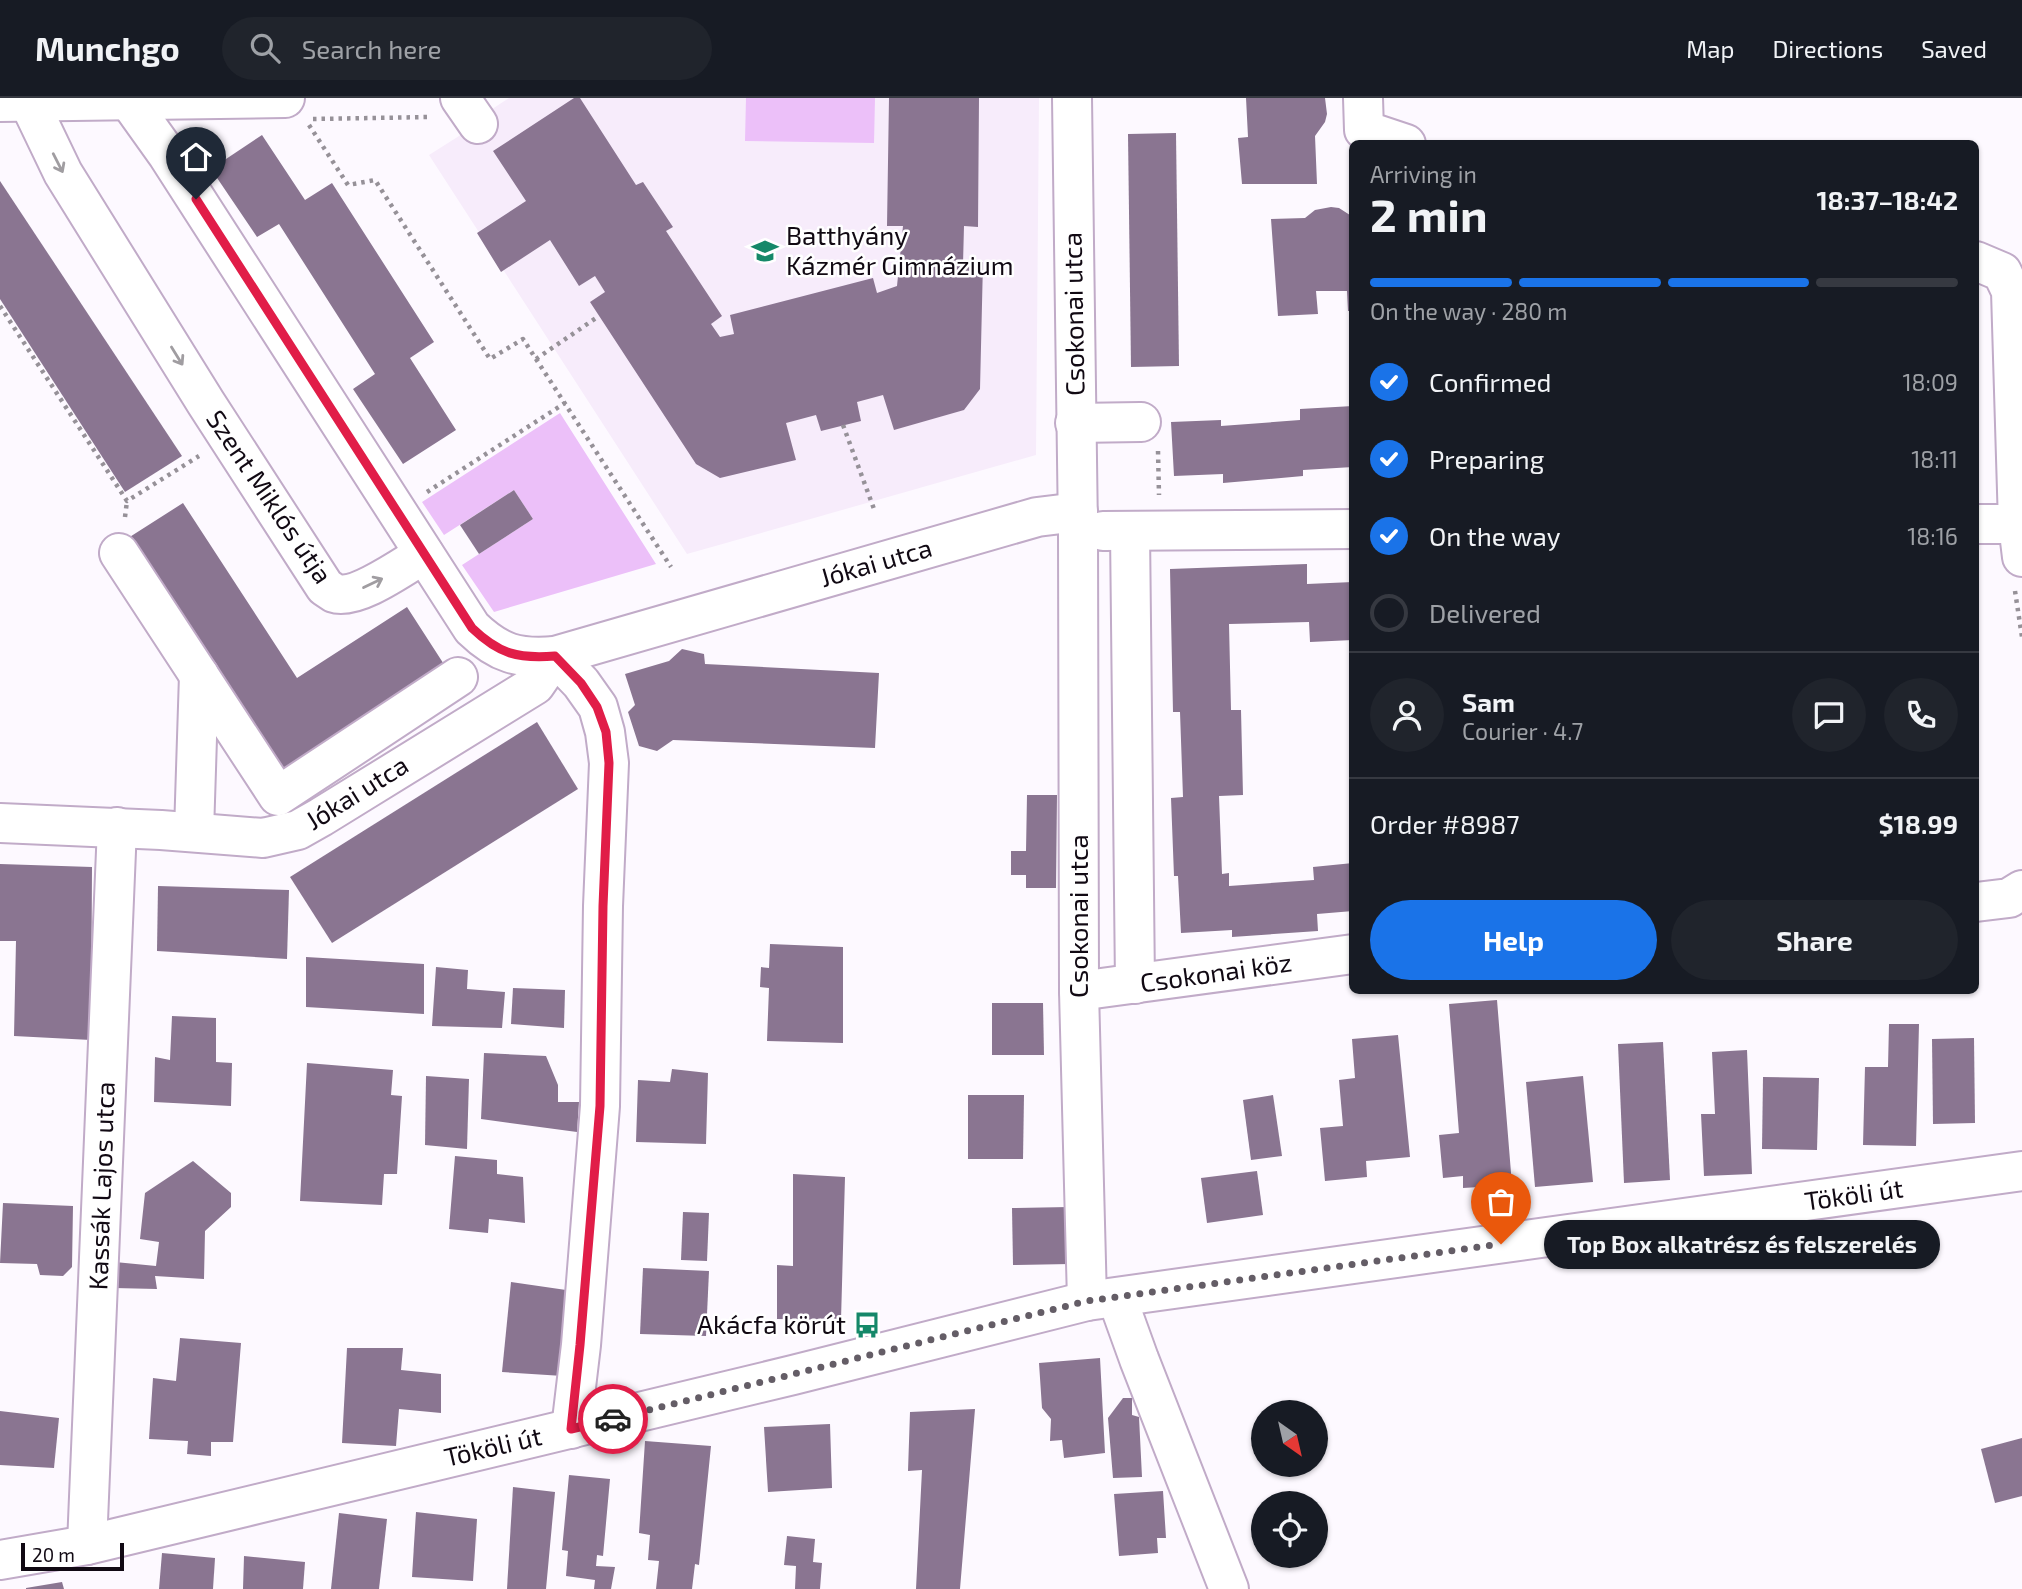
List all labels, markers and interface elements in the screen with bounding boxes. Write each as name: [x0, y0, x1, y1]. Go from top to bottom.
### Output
search box: [222, 17, 712, 80]
text: Munchgo: [35, 28, 180, 68]
icon: search: [246, 29, 284, 67]
text: Search here: [302, 33, 441, 64]
text: Map: [1686, 34, 1734, 63]
text: Directions: [1772, 34, 1883, 63]
text: Saved: [1921, 34, 1987, 63]
pin: [166, 127, 226, 199]
icon: home: [177, 138, 215, 176]
one-way arrow: [52, 152, 65, 173]
text: Arriving in: [1370, 160, 1477, 188]
text: 18:37–18:42: [1816, 184, 1958, 215]
text: 2 min: [1370, 186, 1488, 241]
place label: Batthyány Kázmér Gimnázium: [786, 219, 1014, 280]
street label: Csokonai utca: [1056, 232, 1089, 396]
school or university icon: Batthyány Kázmér Gimnázium: [750, 236, 780, 266]
text: On the way · 280 m: [1370, 297, 1567, 325]
one-way arrow: [171, 346, 185, 366]
icon: check: [1370, 363, 1408, 401]
text: Confirmed: [1429, 366, 1552, 397]
text: 18:09: [1902, 368, 1958, 396]
street label: Szent Miklós útja: [201, 404, 340, 589]
icon: check: [1370, 440, 1408, 478]
text: Preparing: [1429, 443, 1544, 474]
text: 18:11: [1911, 445, 1958, 473]
icon: check: [1370, 517, 1408, 555]
text: On the way: [1429, 520, 1560, 551]
text: 18:16: [1907, 522, 1958, 550]
street label: Jókai utca: [816, 531, 935, 592]
one-way arrow: [362, 576, 383, 589]
text: Delivered: [1429, 597, 1541, 628]
button: person: [1370, 678, 1444, 752]
button: chat: [1792, 678, 1866, 752]
button: phone: [1884, 678, 1958, 752]
text: Sam: [1462, 686, 1515, 717]
text: Courier · 4.7: [1462, 717, 1583, 745]
street label: Jókai utca: [299, 748, 413, 835]
text: Order #8987: [1370, 808, 1520, 839]
text: $18.99: [1878, 808, 1958, 839]
street label: Csokonai utca: [1062, 834, 1093, 998]
button: Help: [1370, 900, 1657, 980]
button: Share: [1671, 900, 1958, 980]
street label: Csokonai köz: [1138, 946, 1294, 998]
street label: Kassák Lajos utca: [81, 1081, 120, 1291]
street label: Tököli út: [1802, 1171, 1905, 1216]
pin: [1471, 1172, 1531, 1244]
icon: bag: [1482, 1183, 1520, 1221]
callout: Top Box alkatrész és felszerelés: [1543, 1220, 1938, 1268]
text: Top Box alkatrész és felszerelés: [1567, 1230, 1917, 1258]
place label: Akácfa körút: [697, 1308, 846, 1339]
bus stop icon: Akácfa körút: [852, 1310, 882, 1340]
courier: [578, 1384, 648, 1454]
icon: car: [594, 1400, 632, 1438]
north arrow: [1251, 1400, 1328, 1477]
map controls: [1251, 1400, 1328, 1568]
street label: Tököli út: [441, 1419, 545, 1472]
button: locate: [1251, 1491, 1328, 1568]
scale bar: [21, 1540, 124, 1572]
text: 20 m: [32, 1543, 75, 1566]

